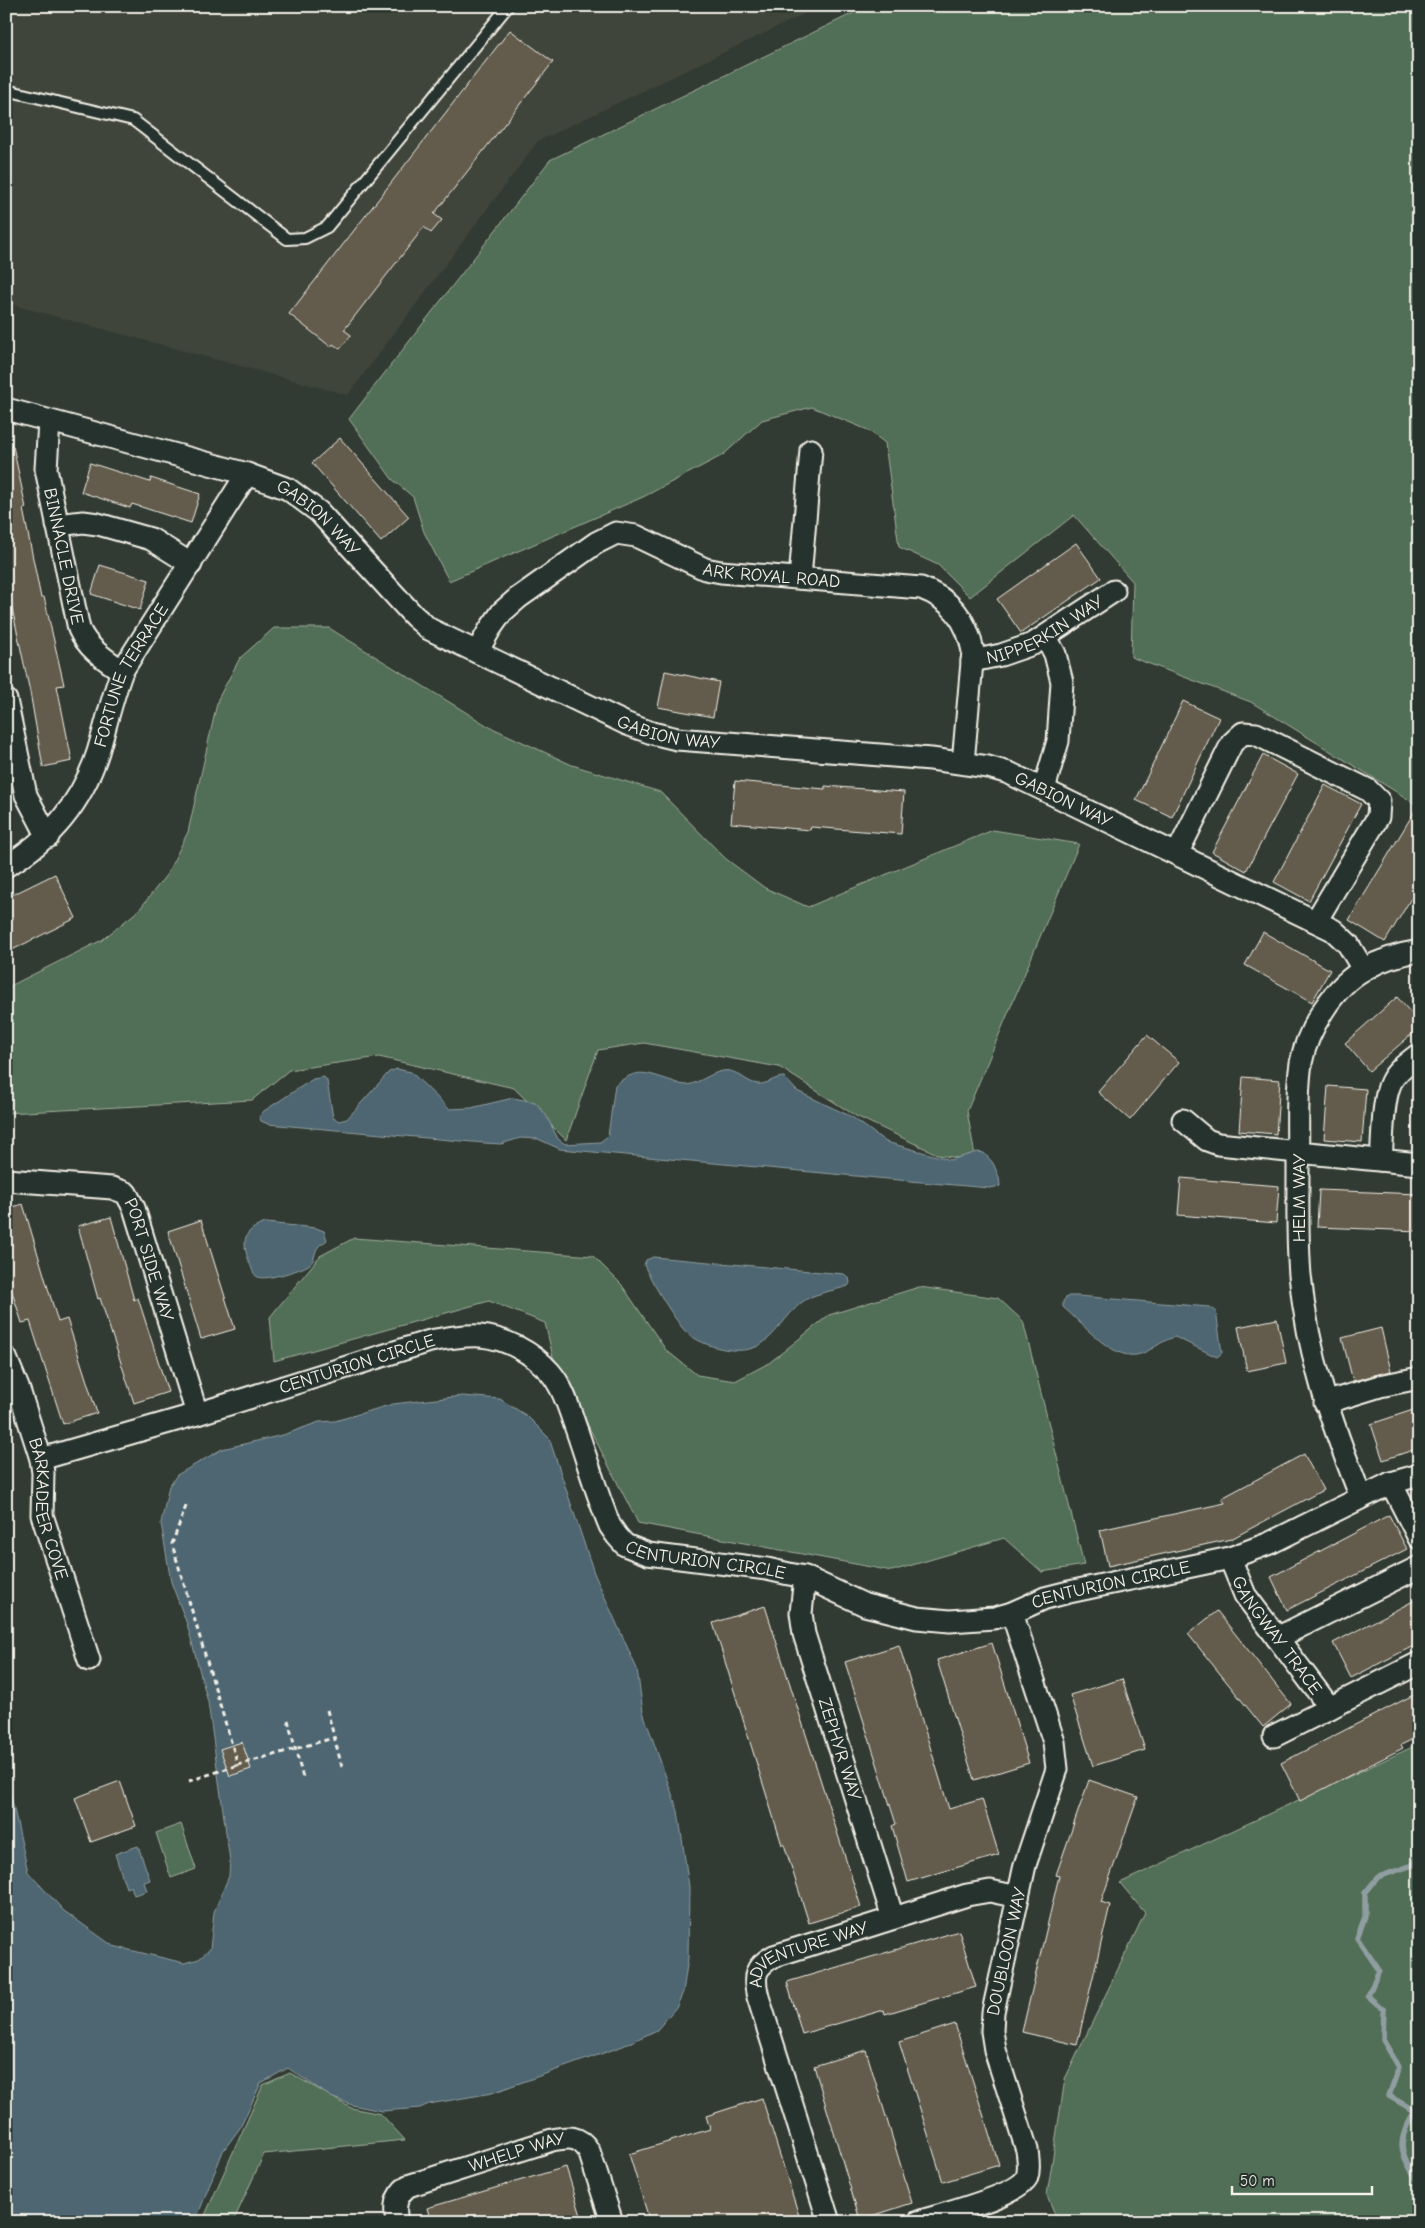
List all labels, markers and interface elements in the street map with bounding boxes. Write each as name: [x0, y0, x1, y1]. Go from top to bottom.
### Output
street label: GABION WAY: [274, 476, 364, 561]
street label: BINNACLE DRIVE: [39, 486, 88, 626]
street label: ARK ROYAL ROAD: [701, 559, 841, 592]
street label: NIPPERKIN WAY: [984, 591, 1108, 669]
street label: FORTUNE TERRACE: [90, 600, 173, 750]
street label: GABION WAY: [613, 711, 721, 753]
street label: GABION WAY: [1011, 767, 1115, 832]
street label: HELM WAY: [1289, 1153, 1310, 1242]
street label: PORT SIDE WAY: [120, 1194, 178, 1324]
street label: CENTURION CIRCLE: [277, 1330, 438, 1399]
street label: BARKADEER COVE: [24, 1435, 72, 1583]
street label: CENTURION CIRCLE: [622, 1536, 788, 1584]
street label: CENTURION CIRCLE: [1028, 1557, 1192, 1614]
street label: GANGWAY TRACE: [1227, 1573, 1326, 1699]
street label: ZEPHYR WAY: [814, 1695, 866, 1804]
street label: DOUBLOON WAY: [983, 1885, 1031, 2018]
street label: ADVENTURE WAY: [745, 1917, 871, 1989]
street label: WHELP WAY: [466, 2128, 566, 2177]
scale bar: [1232, 2163, 1372, 2195]
text: 50 m: [1240, 2172, 1275, 2190]

